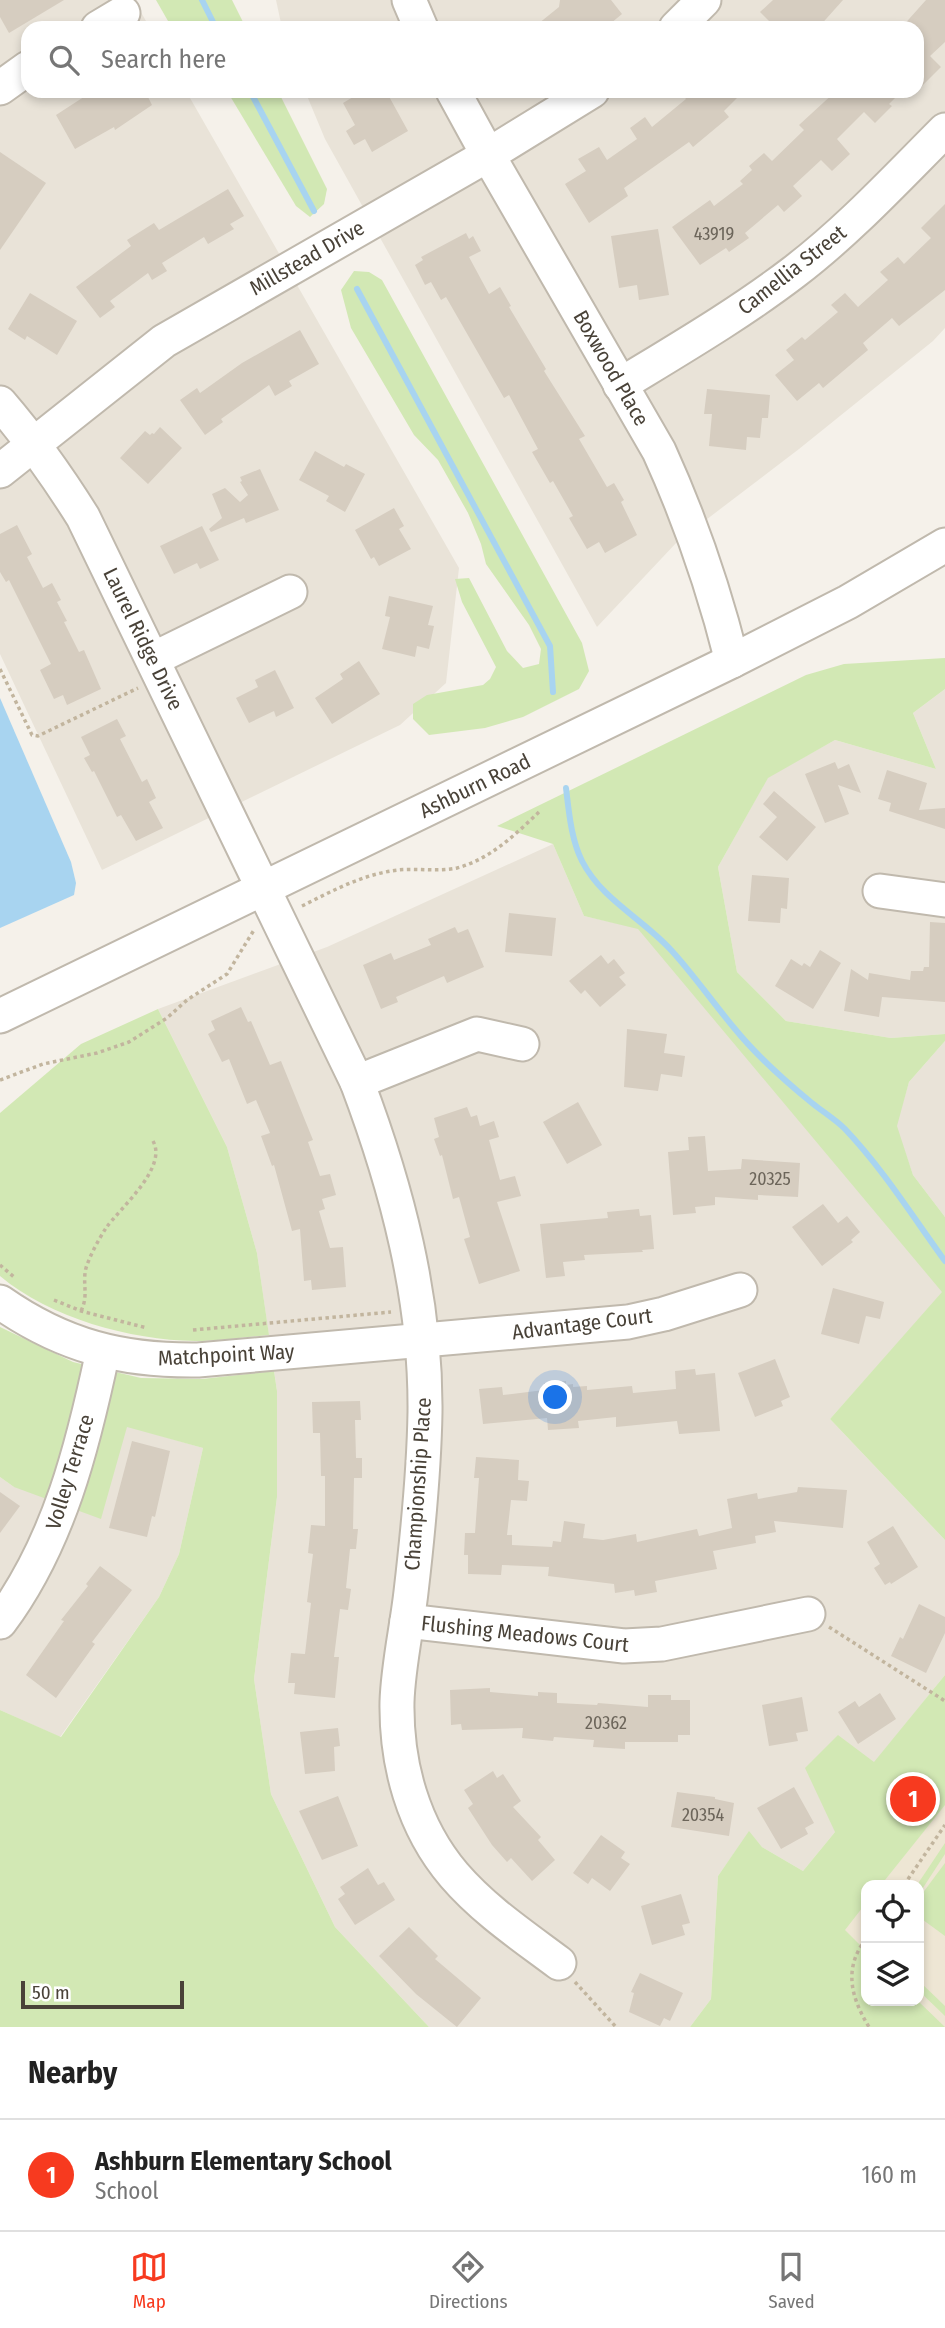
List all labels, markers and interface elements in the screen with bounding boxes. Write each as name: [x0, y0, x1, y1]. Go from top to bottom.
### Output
search box: [21, 21, 924, 98]
icon: search: [45, 41, 83, 79]
text: Search here: [101, 44, 226, 75]
street label: Millstead Drive: [245, 215, 369, 301]
street label: Camellia Street: [733, 219, 852, 320]
house number: 43919: [694, 223, 734, 245]
street label: Boxwood Place: [567, 306, 655, 430]
street label: Laurel Ridge Drive: [97, 563, 189, 715]
street label: Ashburn Road: [415, 748, 535, 824]
house number: 20325: [749, 1168, 791, 1190]
street label: Advantage Court: [511, 1302, 654, 1345]
street label: Matchpoint Way: [157, 1338, 296, 1372]
your location: [538, 1380, 572, 1414]
street label: Championship Place: [399, 1397, 437, 1571]
street label: Volley Terrace: [40, 1411, 100, 1533]
street label: Flushing Meadows Court: [420, 1610, 630, 1658]
house number: 20362: [585, 1712, 627, 1734]
pin: 1: [890, 1773, 936, 1825]
house number: 20354: [682, 1804, 724, 1826]
map controls: [861, 1880, 924, 2006]
button: locate: [861, 1880, 924, 1943]
button: layers: [861, 1943, 924, 2006]
scale bar: [21, 1978, 184, 2010]
text: 50 m: [32, 1981, 70, 2004]
text: Nearby: [28, 2055, 117, 2091]
text: Ashburn Elementary School: [95, 2146, 392, 2177]
text: 1: [46, 2161, 56, 2189]
text: 160 m: [862, 2161, 917, 2189]
text: School: [95, 2177, 159, 2205]
tab: Map: [130, 2248, 168, 2313]
tab: Directions: [429, 2248, 508, 2313]
tab: Saved: [768, 2248, 815, 2313]

